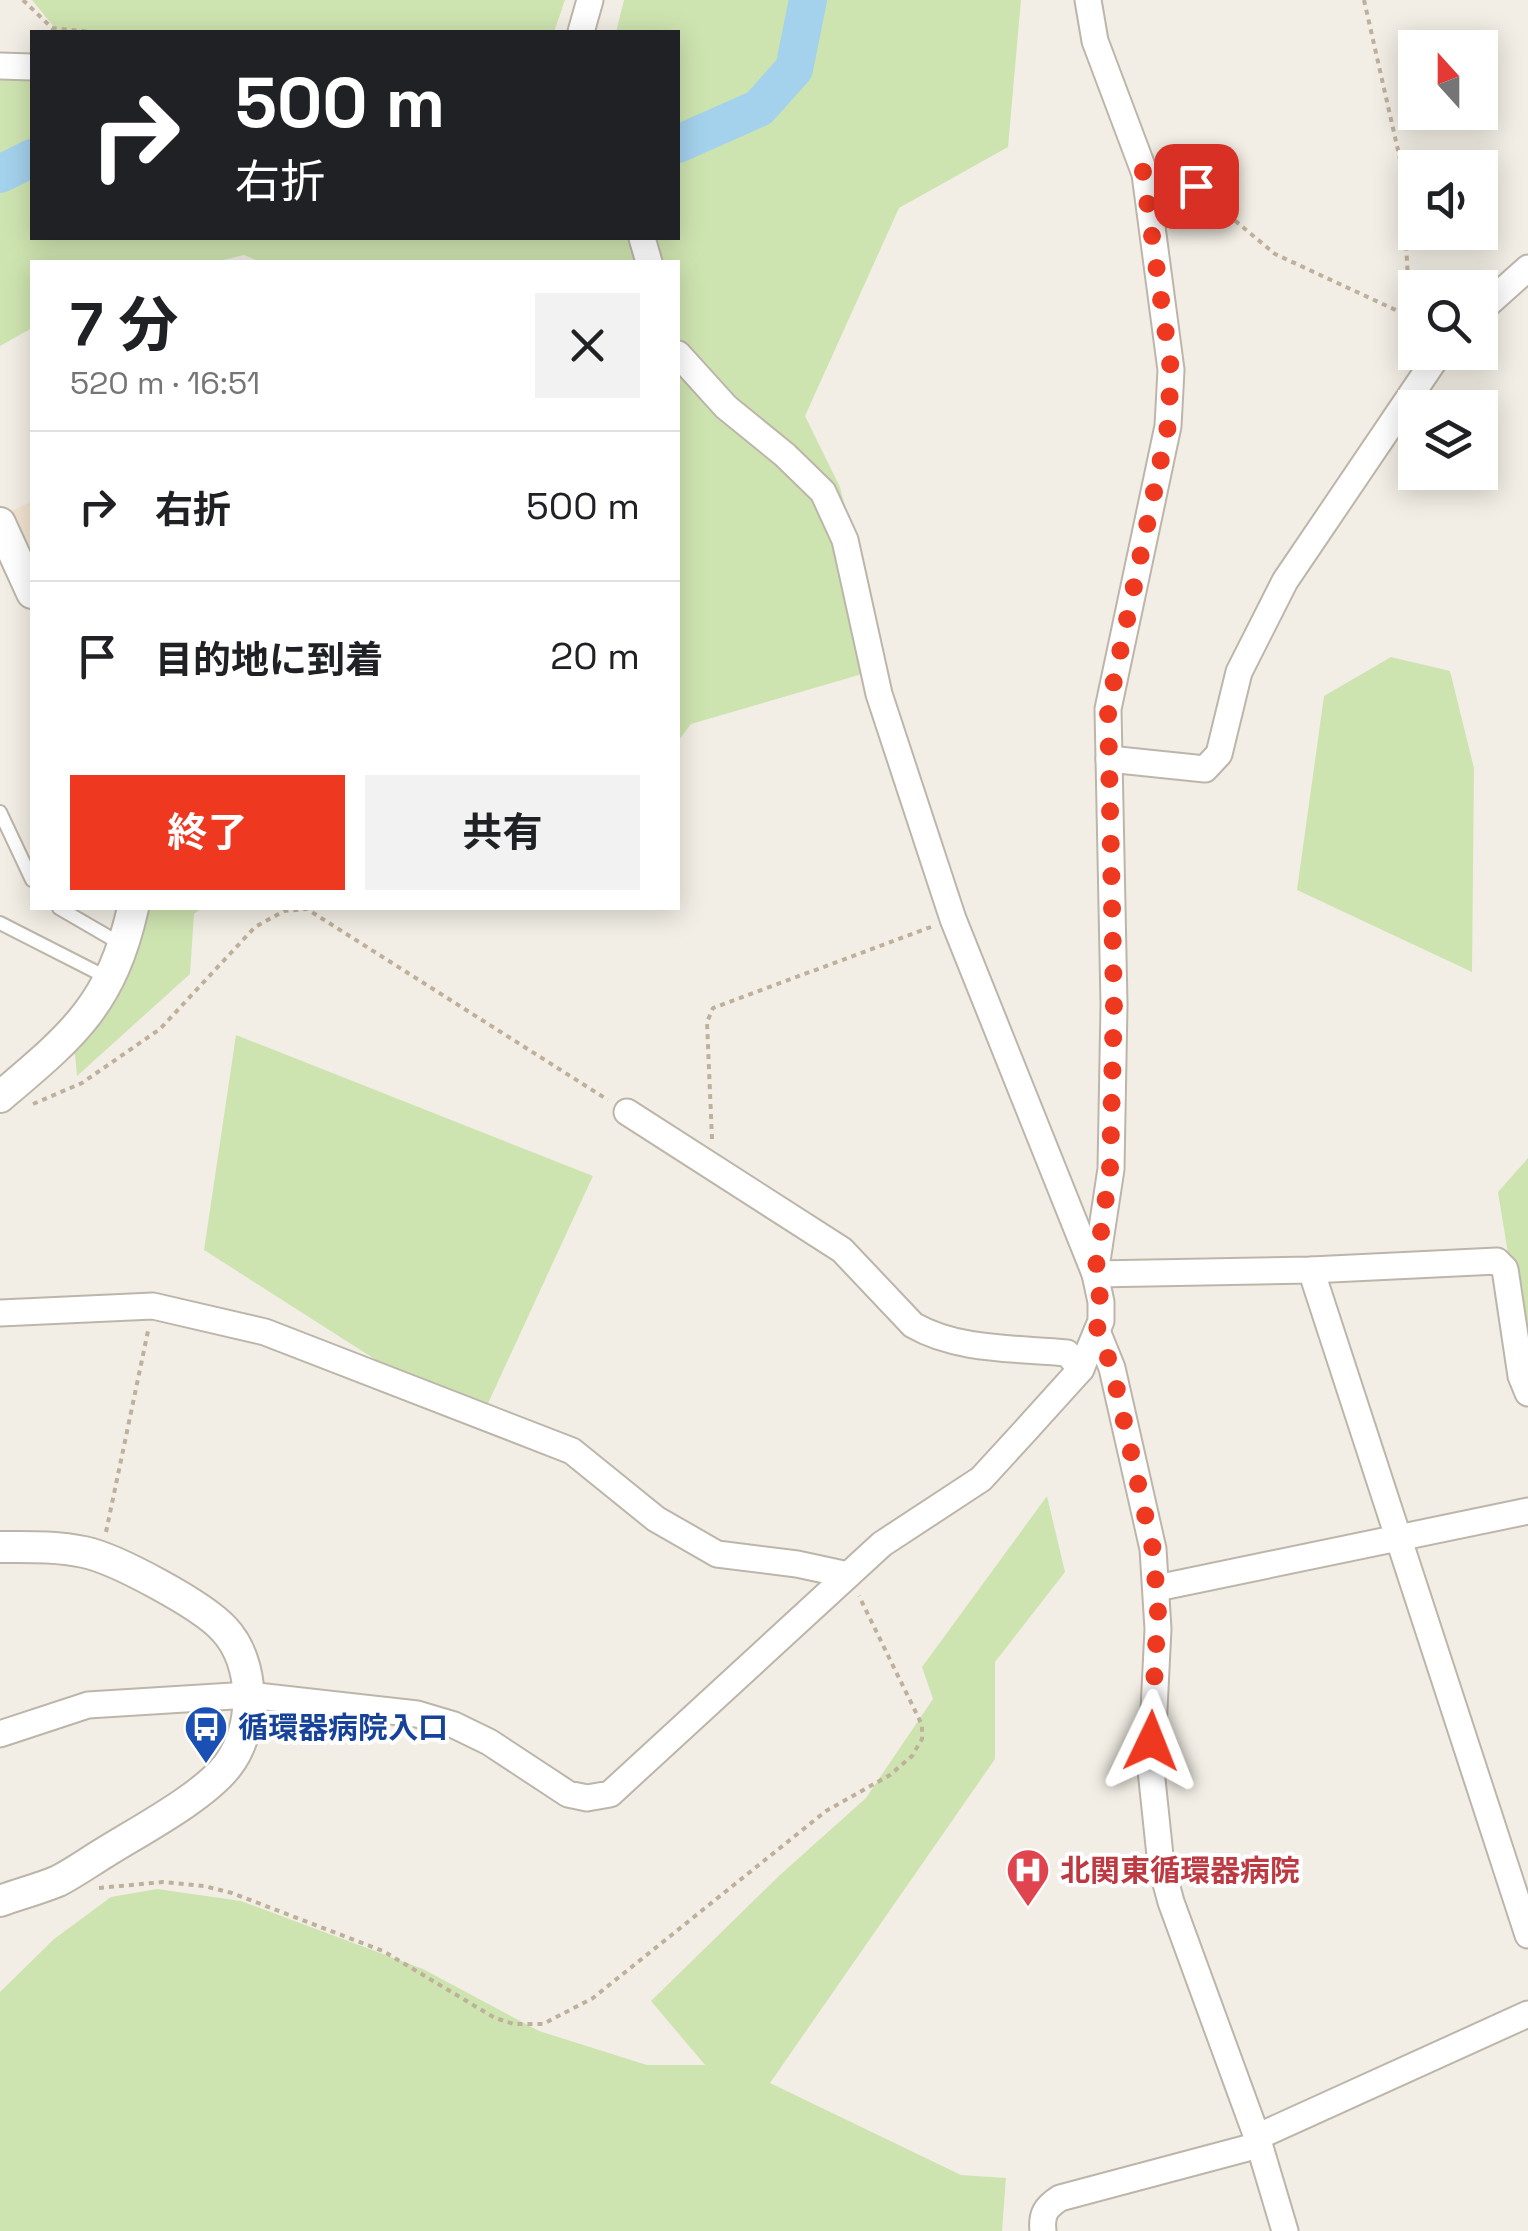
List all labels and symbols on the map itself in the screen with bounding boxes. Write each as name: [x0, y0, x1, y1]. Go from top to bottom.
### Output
north arrow: [1398, 30, 1498, 130]
pin: [1154, 144, 1239, 229]
position arrow: [1099, 1689, 1203, 1793]
bus stop icon: 循環器病院入口: [183, 1704, 229, 1765]
place label: 循環器病院入口: [238, 1708, 448, 1747]
hospital icon: 北関東循環器病院: [1005, 1847, 1051, 1908]
place label: 北関東循環器病院: [1060, 1851, 1300, 1890]

